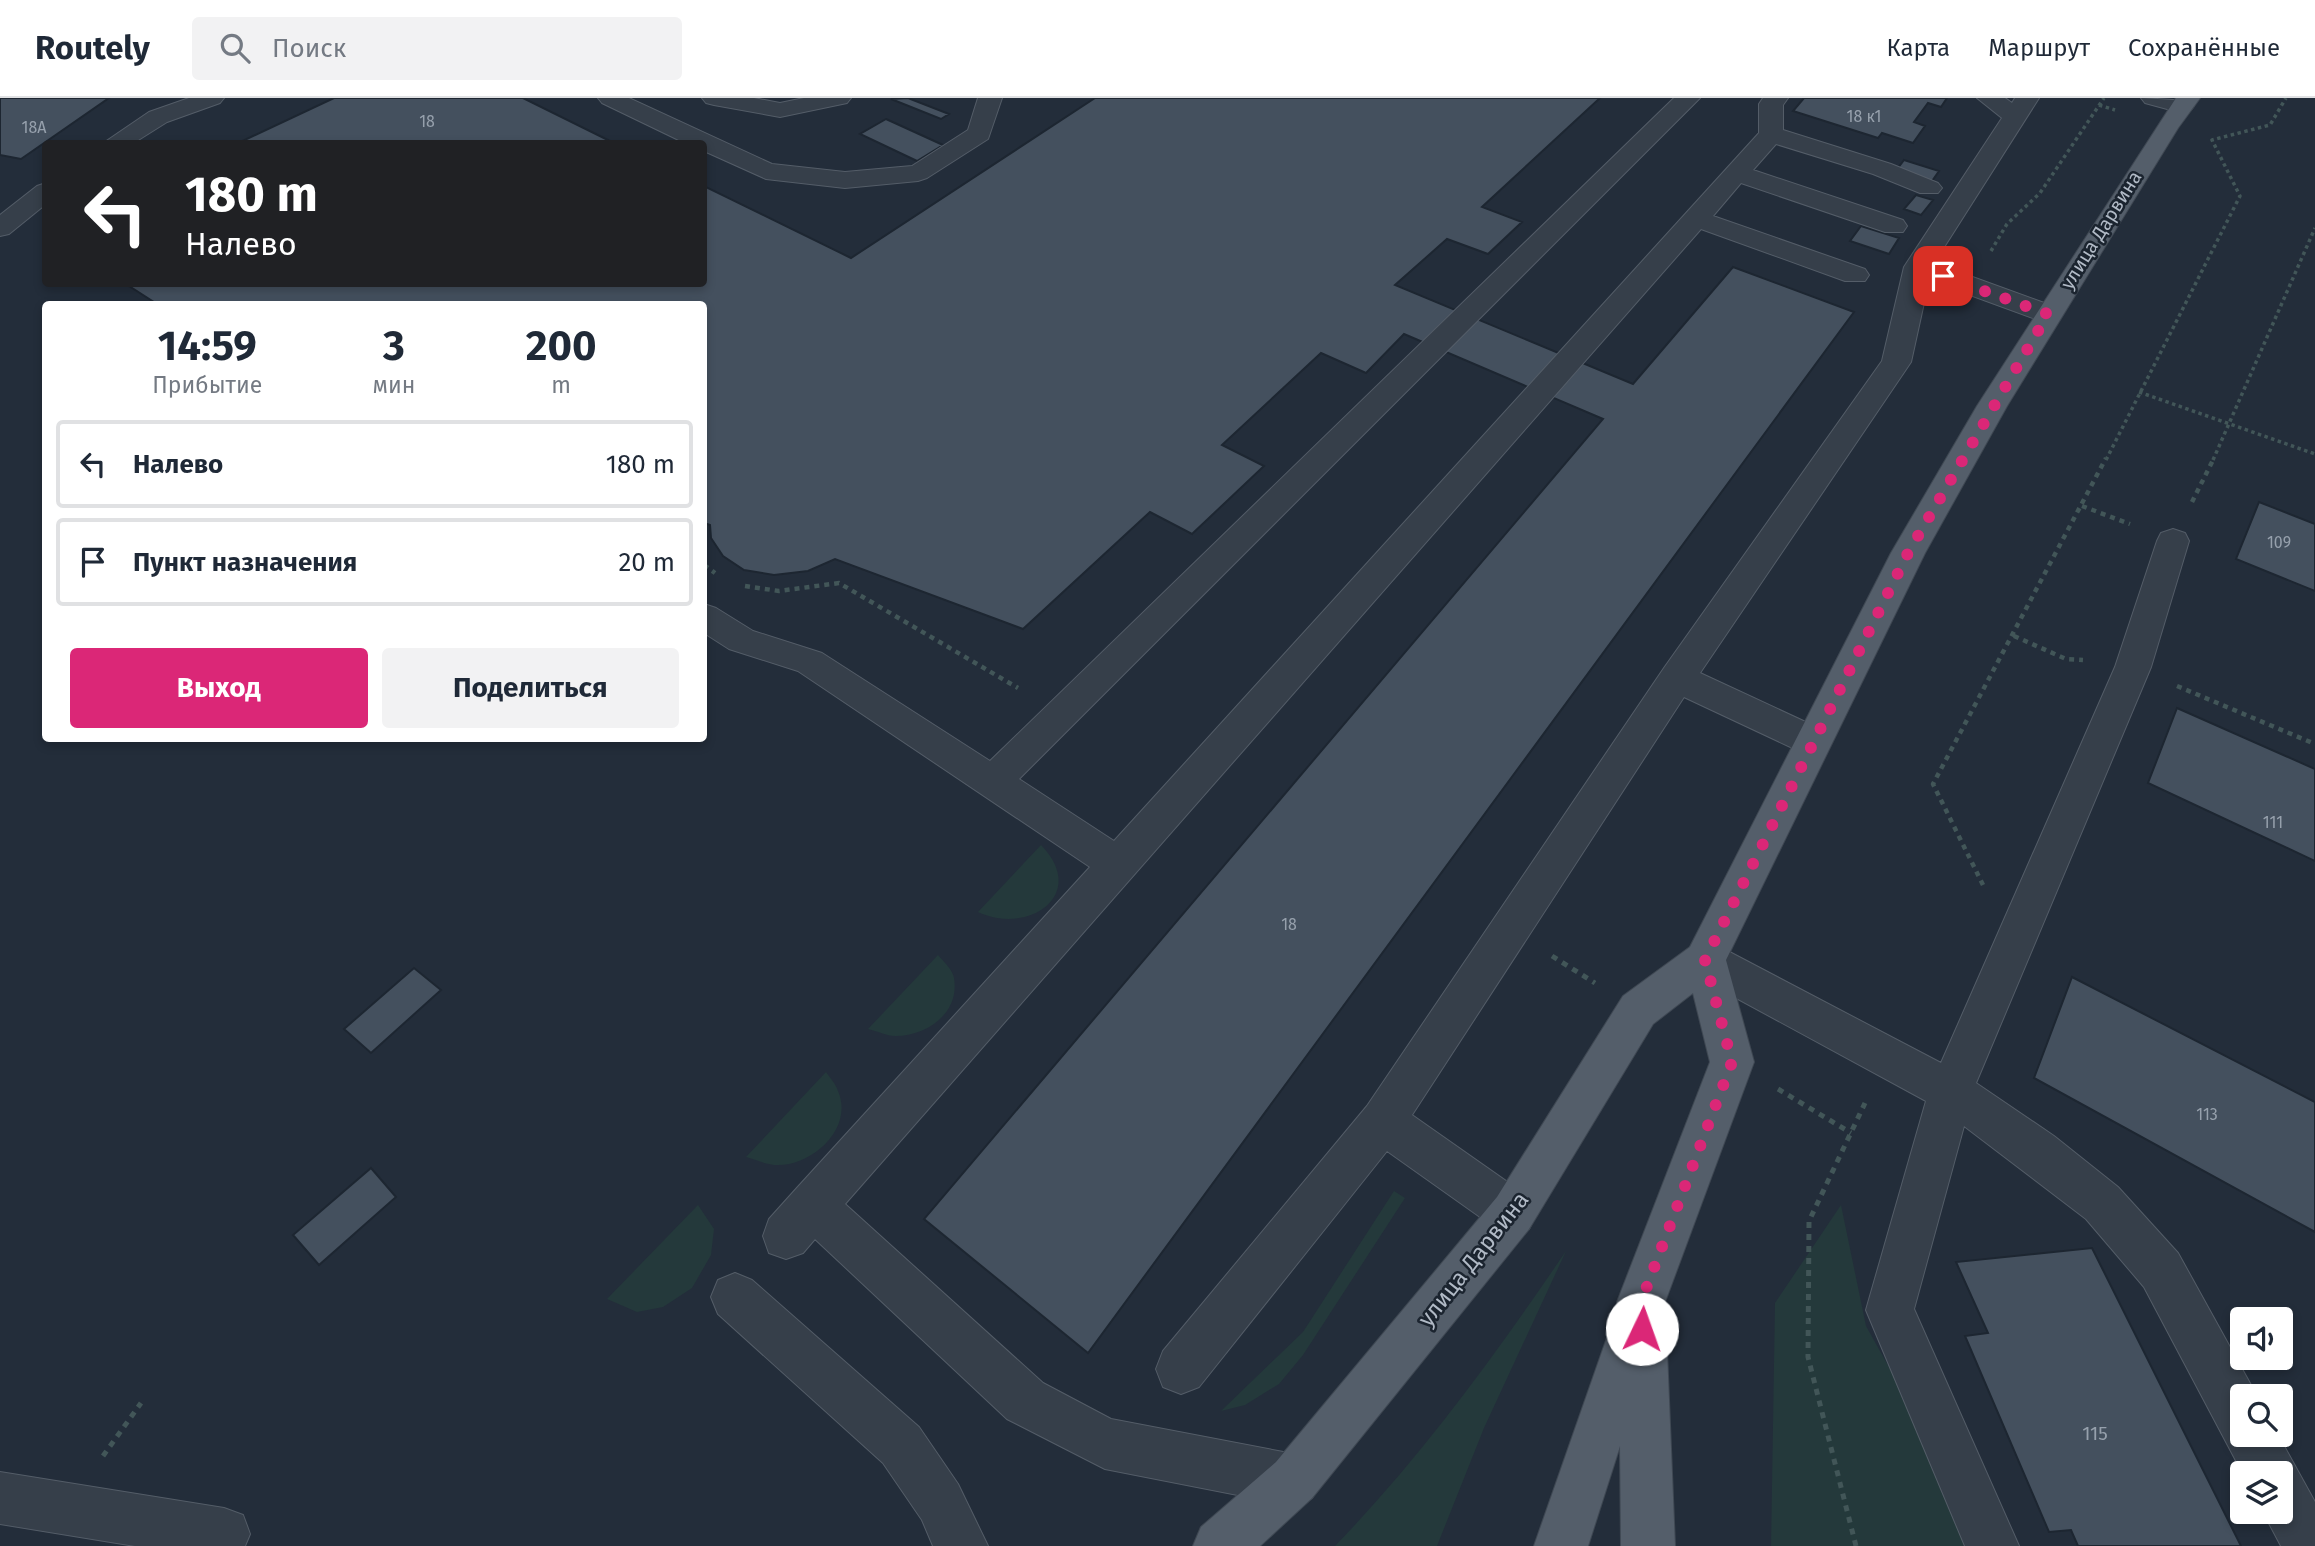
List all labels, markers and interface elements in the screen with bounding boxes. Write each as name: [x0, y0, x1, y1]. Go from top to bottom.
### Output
search box: [192, 17, 682, 80]
text: Routely: [35, 28, 150, 68]
icon: search: [216, 29, 254, 67]
text: Поиск: [272, 33, 346, 64]
text: Карта: [1887, 34, 1950, 62]
text: Маршрут: [1988, 34, 2090, 62]
text: Сохранённые: [2128, 34, 2280, 62]
house number: 18 к1: [1847, 107, 1881, 126]
house number: 18: [419, 112, 435, 131]
house number: 18А: [22, 118, 47, 137]
text: 180 m: [185, 165, 318, 224]
street label: улица Дарвина: [2055, 167, 2147, 293]
icon: left: [70, 168, 161, 259]
text: Налево: [185, 225, 297, 263]
pin: [1913, 246, 1973, 306]
icon: arrive: [1924, 257, 1962, 295]
text: 14:59: [158, 321, 257, 371]
text: 3: [383, 321, 405, 371]
text: 200: [526, 321, 597, 371]
text: Прибытие: [152, 371, 262, 399]
text: мин: [373, 371, 415, 399]
text: m: [551, 371, 571, 399]
icon: left: [74, 445, 112, 483]
text: Налево: [133, 449, 223, 480]
text: 180 m: [606, 449, 675, 480]
house number: 109: [2267, 533, 2291, 552]
icon: arrive: [74, 543, 112, 581]
text: Пункт назначения: [133, 547, 357, 578]
text: 20 m: [618, 547, 675, 578]
button: Выход: [70, 648, 368, 728]
button: Поделиться: [382, 648, 679, 728]
house number: 111: [2263, 813, 2283, 832]
house number: 18: [1281, 915, 1297, 934]
house number: 113: [2196, 1105, 2218, 1124]
street label: улица Дарвина: [1412, 1186, 1534, 1332]
position arrow: [1605, 1292, 1679, 1366]
map controls: [2230, 1307, 2293, 1524]
button: sound: [2230, 1307, 2293, 1370]
button: search: [2230, 1384, 2293, 1447]
house number: 115: [2082, 1422, 2108, 1445]
button: layers: [2230, 1461, 2293, 1524]

